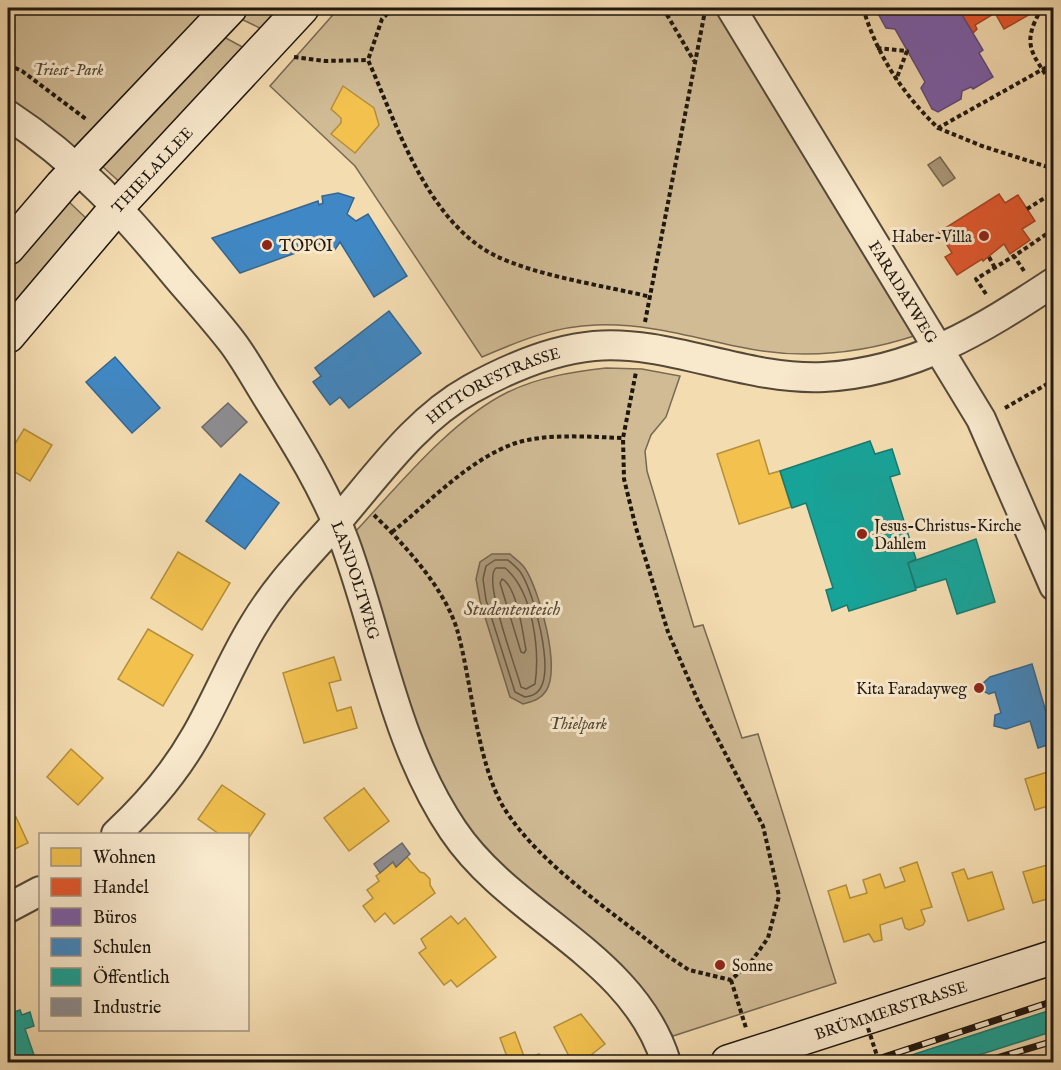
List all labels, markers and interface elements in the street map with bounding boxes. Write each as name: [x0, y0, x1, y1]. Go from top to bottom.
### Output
park label: Triest-Park: [33, 61, 104, 81]
street label: THIELALLEE: [108, 124, 198, 218]
place label: Haber-Villa: [892, 228, 972, 248]
marker: Haber-Villa: [977, 229, 991, 243]
place label: TOPOI: [279, 237, 333, 257]
marker: TOPOI: [260, 238, 274, 252]
street label: FARADAYWEG: [863, 238, 941, 348]
street label: HITTORFSTRASSE: [422, 344, 563, 429]
place label: Jesus-Christus-Kirche Dahlem: [872, 517, 1021, 555]
street label: LANDOLTWEG: [325, 518, 383, 643]
marker: Jesus-Christus-Kirche Dahlem: [855, 527, 869, 541]
water label: Studententeich: [464, 599, 561, 622]
place label: Kita Faradayweg: [856, 680, 967, 700]
marker: Kita Faradayweg: [972, 681, 986, 695]
park label: Thielpark: [549, 715, 608, 735]
legend: [39, 833, 249, 1031]
text: Wohnen: [93, 847, 156, 870]
text: Handel: [93, 877, 149, 900]
text: Büros: [93, 907, 137, 930]
text: Schulen: [93, 937, 152, 960]
place label: Sonne: [732, 957, 773, 977]
marker: Sonne: [713, 958, 727, 972]
text: Öffentlich: [93, 966, 170, 990]
street label: BRÜMMERSTRASSE: [813, 978, 970, 1045]
text: Industrie: [93, 997, 161, 1020]

